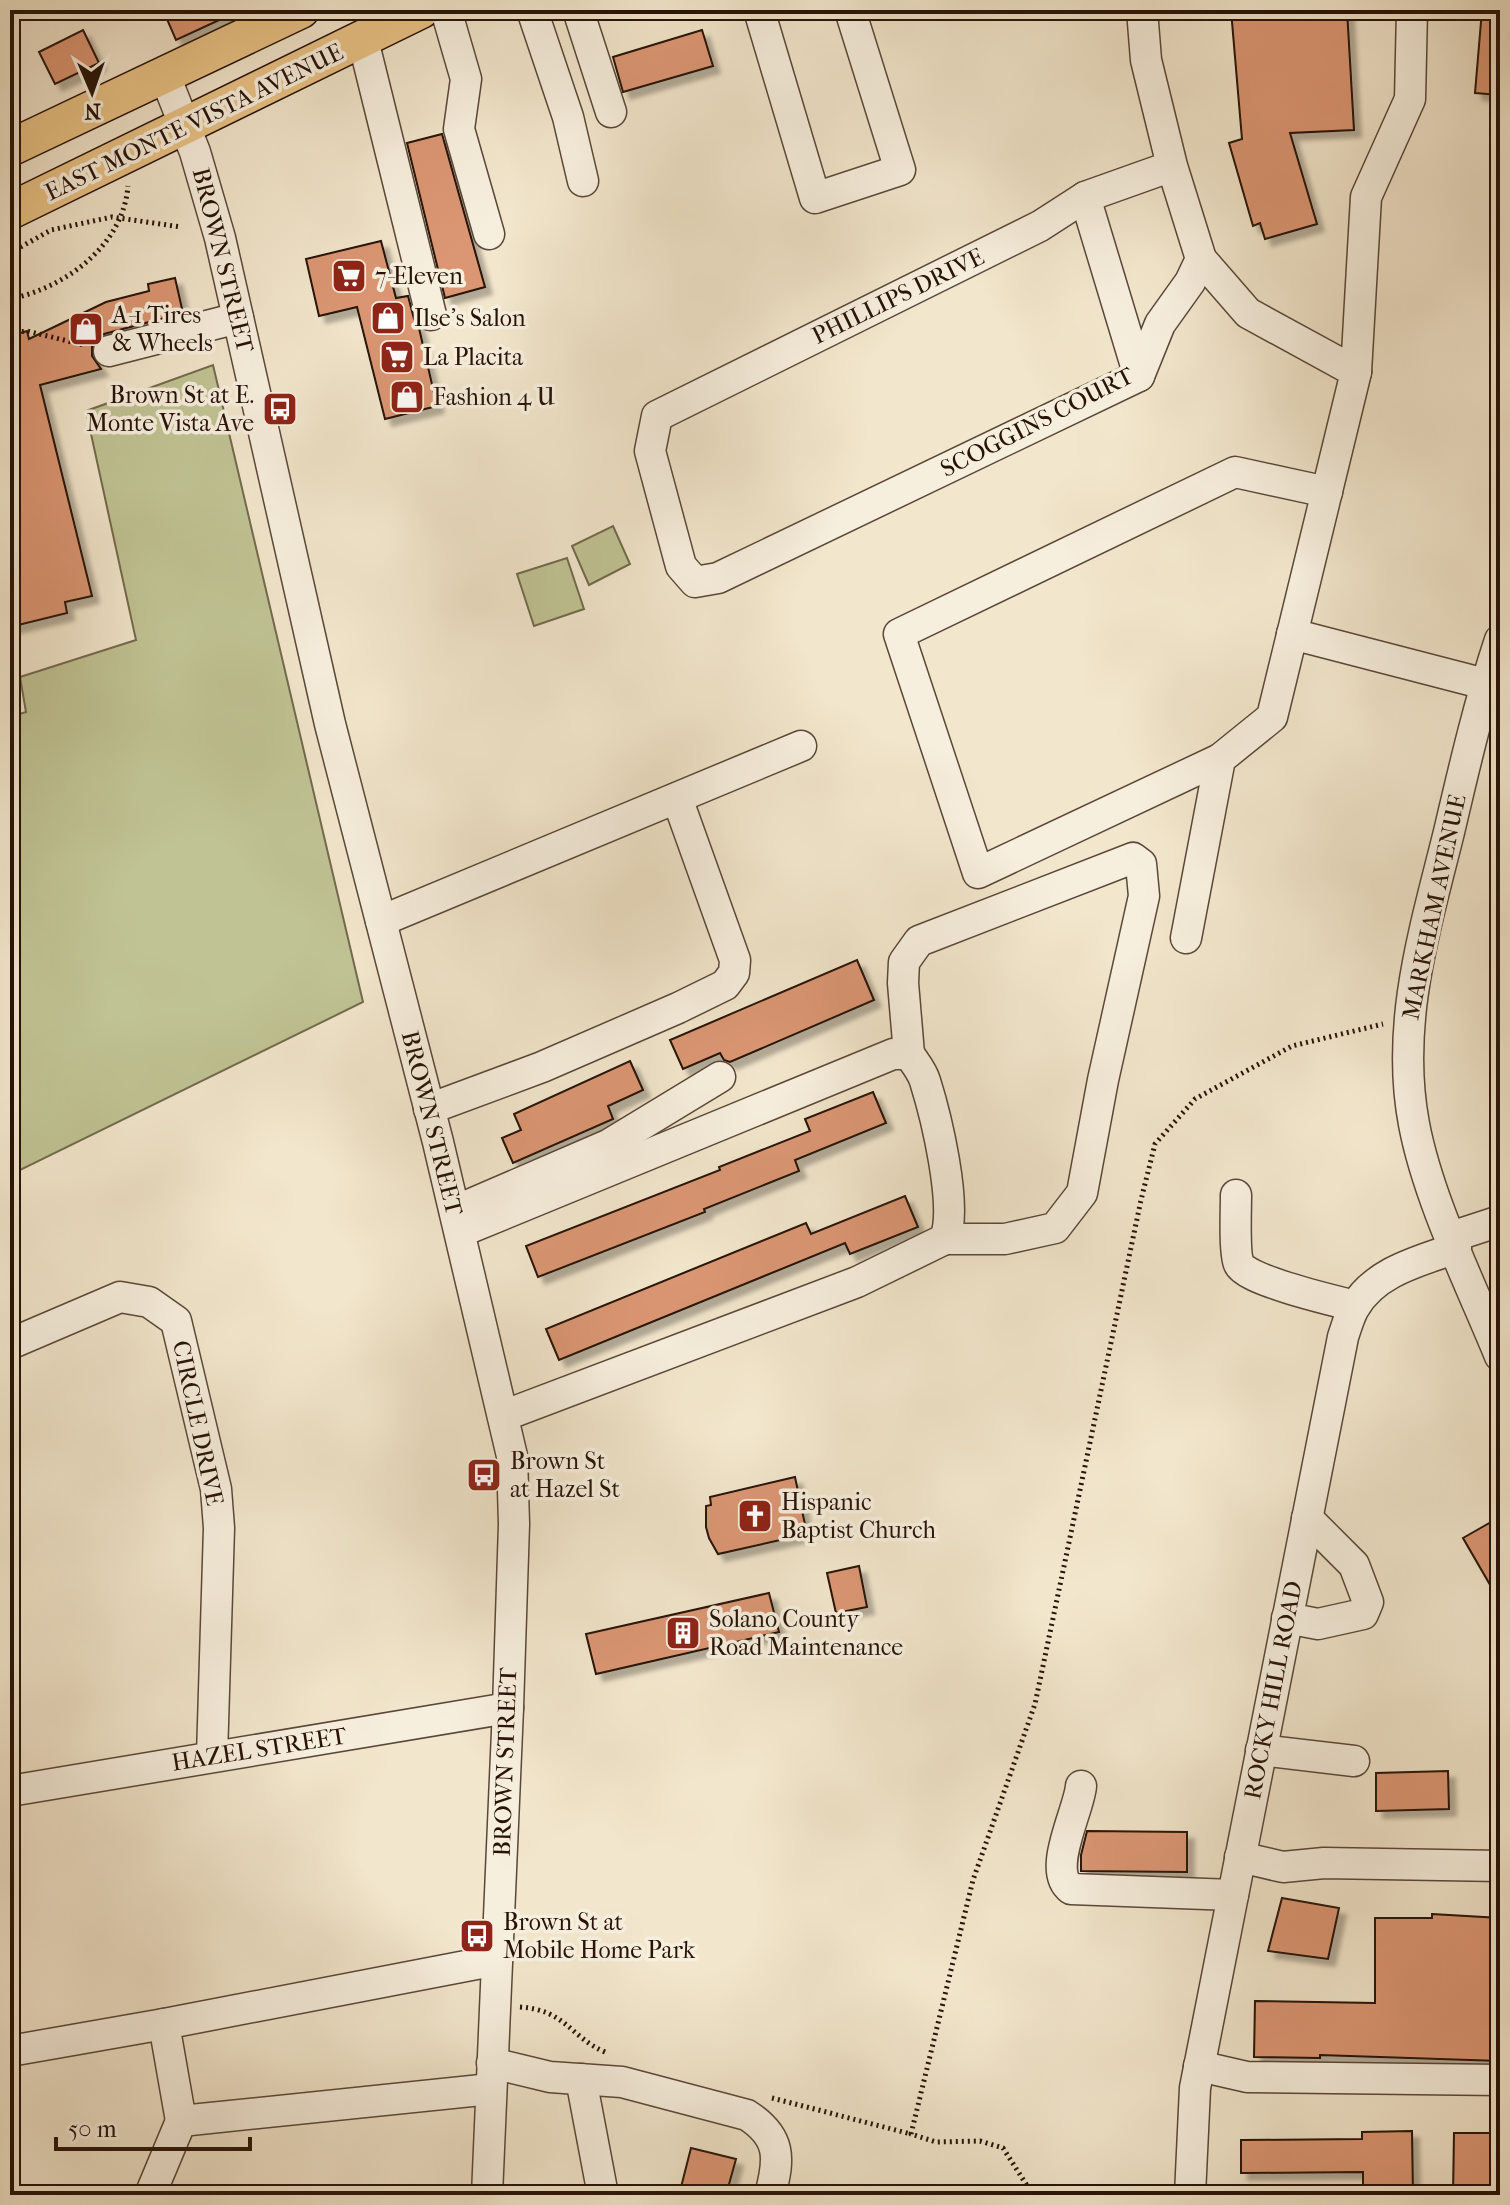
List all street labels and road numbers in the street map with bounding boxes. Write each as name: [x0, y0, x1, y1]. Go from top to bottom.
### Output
street label: EAST MONTE VISTA AVENUE: [40, 37, 348, 207]
street label: BROWN STREET: [187, 165, 260, 356]
street label: PHILLIPS DRIVE: [807, 242, 989, 350]
street label: SCOGGINS COURT: [936, 361, 1139, 483]
street label: MARKHAM AVENUE: [1396, 792, 1472, 1022]
street label: BROWN STREET: [396, 1028, 469, 1219]
street label: CIRCLE DRIVE: [167, 1338, 229, 1508]
street label: ROCKY HILL ROAD: [1238, 1578, 1308, 1802]
street label: BROWN STREET: [488, 1666, 522, 1857]
street label: HAZEL STREET: [170, 1721, 349, 1777]

